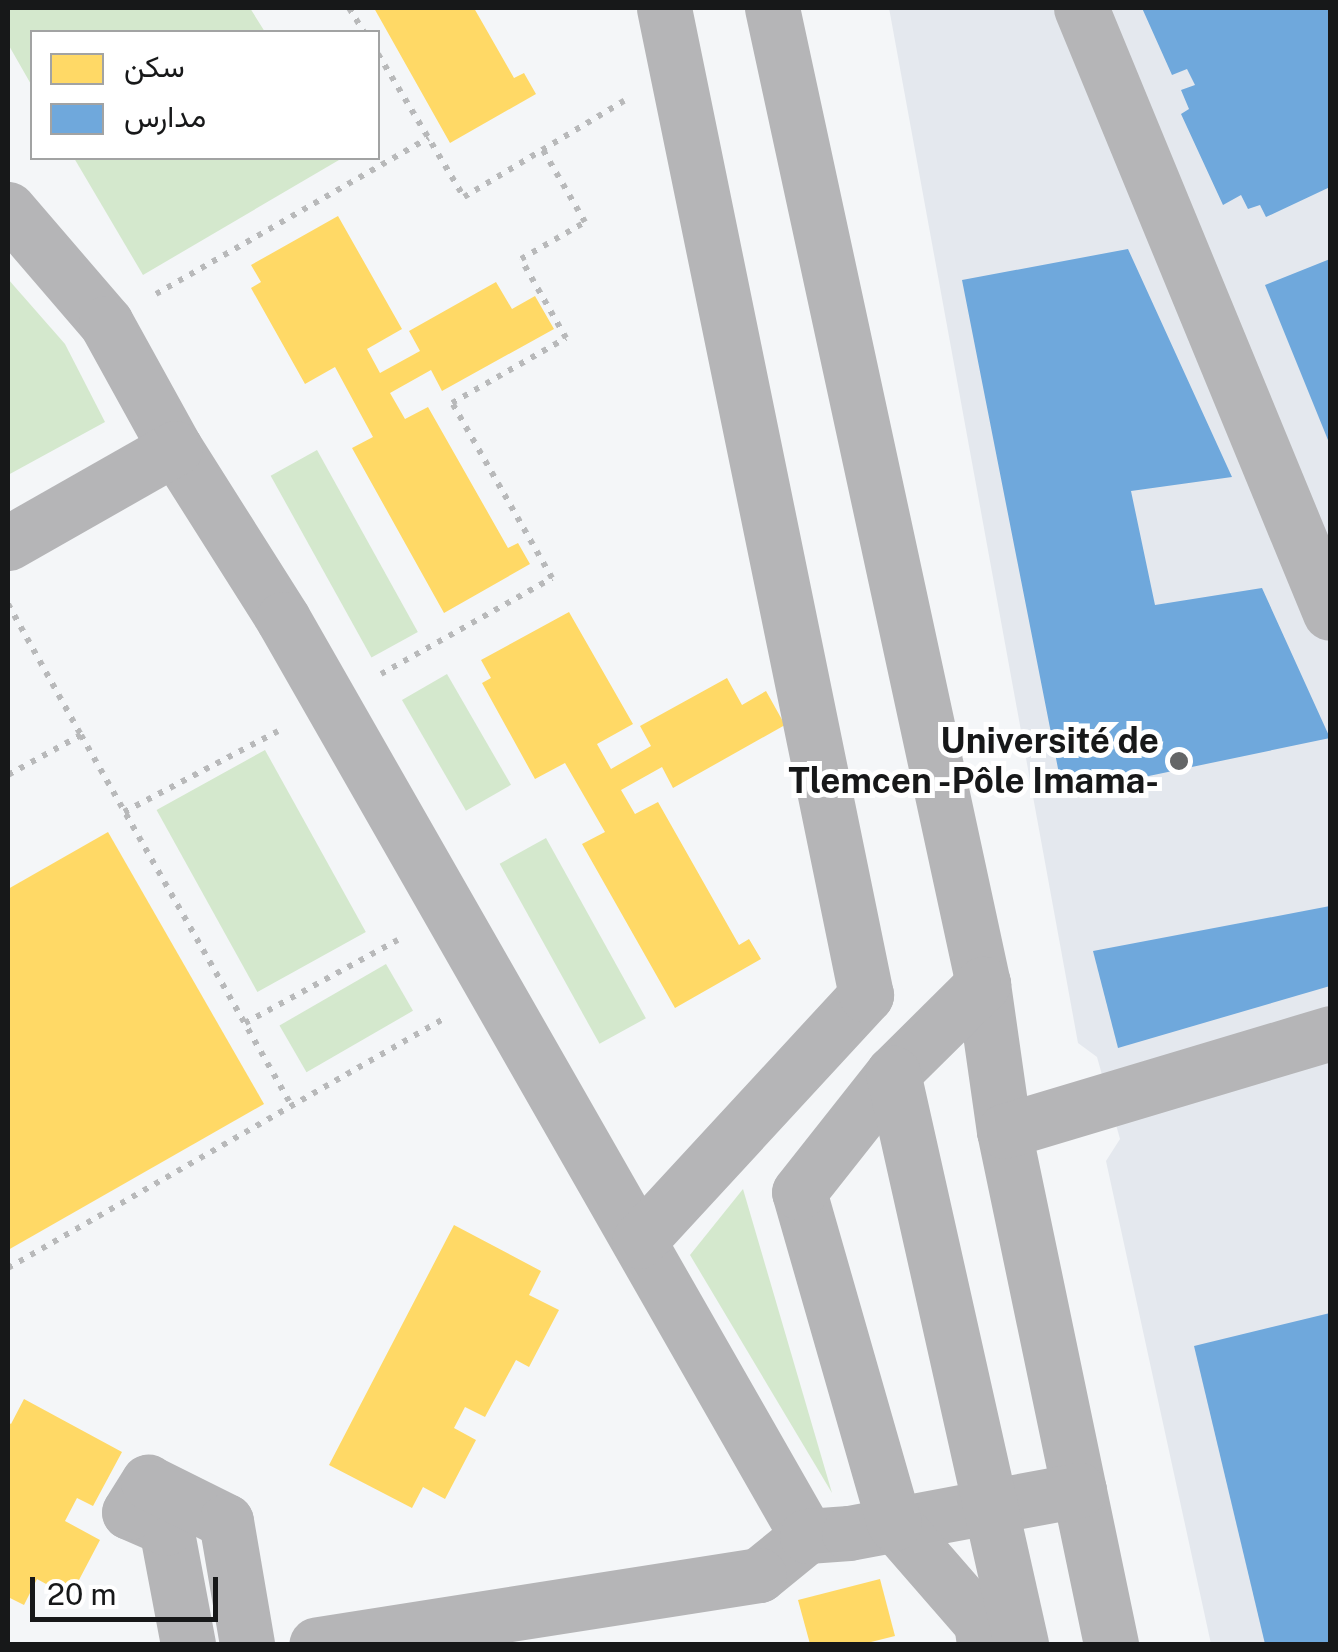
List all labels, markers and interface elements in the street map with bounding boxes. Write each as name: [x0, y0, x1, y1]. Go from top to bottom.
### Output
legend: [30, 30, 380, 160]
text: سكن: [124, 48, 185, 84]
text: مدارس: [124, 98, 206, 134]
place label: Université de Tlemcen -Pôle Imama-: [786, 720, 1159, 802]
marker: Université de Tlemcen -Pôle Imama-: [1168, 750, 1190, 772]
scale bar: [35, 1557, 222, 1619]
text: 20 m: [47, 1576, 116, 1612]

